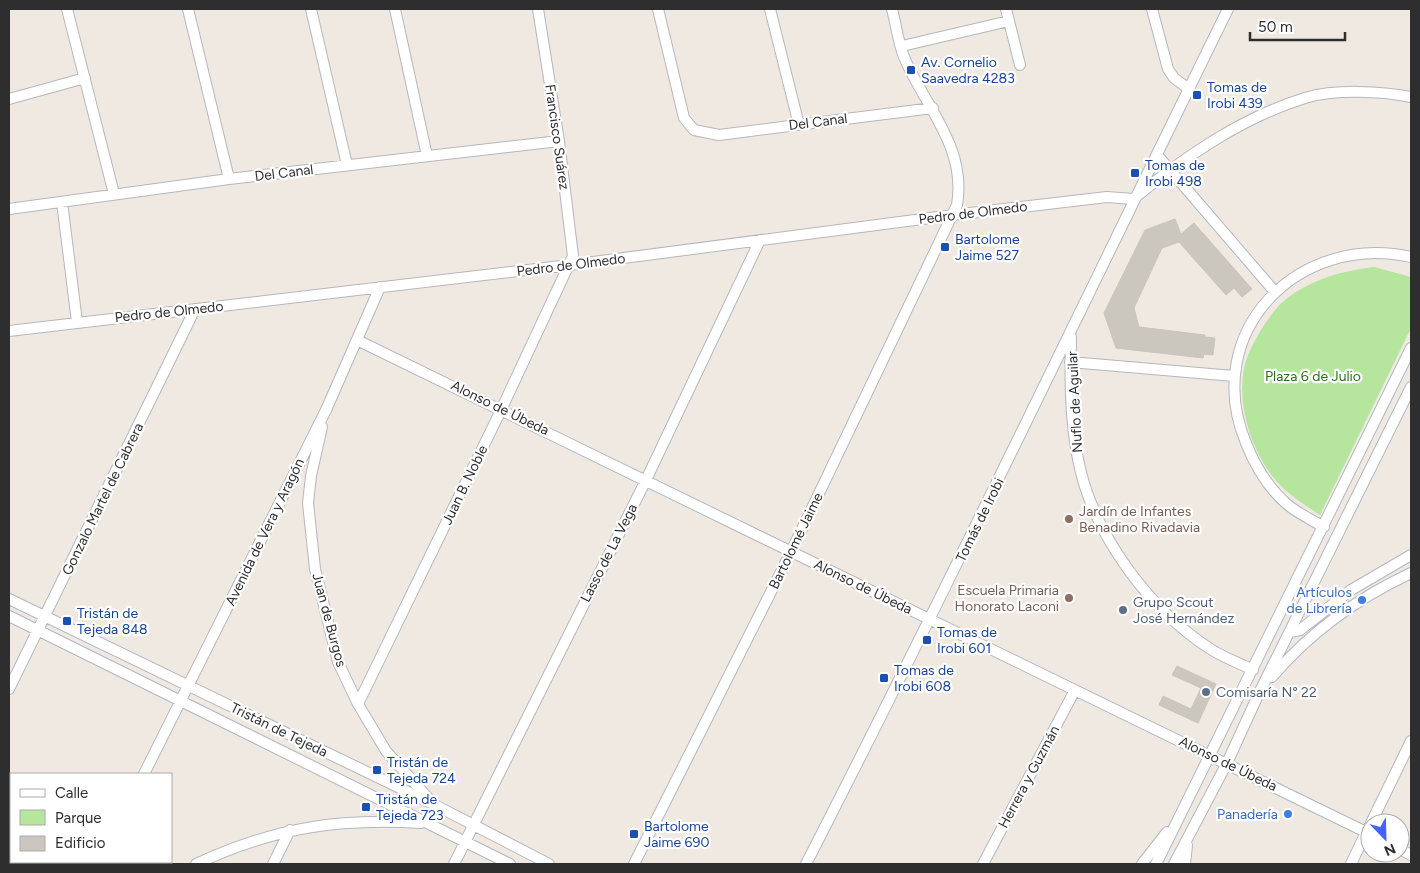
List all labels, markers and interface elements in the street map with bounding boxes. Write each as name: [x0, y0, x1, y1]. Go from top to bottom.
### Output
scale bar: [1250, 10, 1345, 42]
text: 50 m: [1258, 18, 1293, 36]
place label: Av. Cornelio Saavedra 4283: [921, 54, 1015, 87]
marker: Av. Cornelio Saavedra 4283: [905, 64, 917, 76]
place label: Tomas de Irobi 439: [1207, 79, 1267, 112]
street label: Francisco Suárez: [541, 83, 573, 191]
marker: Tomas de Irobi 439: [1191, 89, 1203, 101]
street label: Del Canal: [788, 110, 848, 134]
place label: Tomas de Irobi 498: [1145, 157, 1205, 190]
street label: Del Canal: [254, 161, 314, 185]
marker: Tomas de Irobi 498: [1129, 167, 1141, 179]
street label: Pedro de Olmedo: [918, 198, 1028, 228]
place label: Bartolome Jaime 527: [955, 231, 1020, 264]
marker: Bartolome Jaime 527: [939, 241, 951, 253]
street label: Pedro de Olmedo: [516, 250, 626, 280]
street label: Pedro de Olmedo: [114, 298, 224, 326]
street label: Nuflo de Aguilar: [1064, 351, 1086, 453]
park label: Plaza 6 de Julio: [1265, 368, 1361, 385]
street label: Alonso de Úbeda: [448, 377, 552, 439]
street label: Gonzalo Martel de Cabrera: [59, 420, 147, 578]
street label: Juan B. Noble: [438, 442, 492, 527]
street label: Avenida de Vera y Aragón: [222, 455, 308, 608]
street label: Tomás de Irobi: [952, 475, 1008, 565]
street label: Bartolomé Jaime: [765, 490, 827, 592]
street label: Lasso de La Vega: [577, 501, 641, 605]
place label: Jardín de Infantes Benadino Rivadavia: [1079, 503, 1200, 536]
marker: Jardín de Infantes Benadino Rivadavia: [1063, 513, 1075, 525]
street label: Alonso de Úbeda: [811, 556, 915, 618]
street label: Juan de Burgos: [308, 571, 350, 669]
place label: Escuela Primaria Honorato Laconi: [955, 582, 1059, 615]
place label: Artículos de Librería: [1286, 584, 1352, 617]
marker: Escuela Primaria Honorato Laconi: [1063, 592, 1075, 604]
place label: Grupo Scout José Hernández: [1133, 594, 1234, 627]
marker: Artículos de Librería: [1356, 594, 1368, 606]
marker: Grupo Scout José Hernández: [1117, 604, 1129, 616]
place label: Tristán de Tejeda 848: [77, 605, 148, 638]
marker: Tristán de Tejeda 848: [61, 615, 73, 627]
place label: Tomas de Irobi 601: [937, 624, 997, 657]
marker: Tomas de Irobi 601: [921, 634, 933, 646]
place label: Tomas de Irobi 608: [894, 662, 954, 695]
marker: Tomas de Irobi 608: [878, 672, 890, 684]
place label: Comisaría N° 22: [1216, 684, 1317, 701]
marker: Comisaría N° 22: [1200, 686, 1212, 698]
street label: Tristán de Tejeda: [228, 699, 330, 761]
street label: Herrera y Guzmán: [995, 723, 1063, 831]
street label: Alonso de Úbeda: [1176, 733, 1280, 795]
place label: Tristán de Tejeda 724: [387, 754, 456, 787]
marker: Tristán de Tejeda 724: [371, 764, 383, 776]
legend: [10, 773, 172, 863]
text: Calle: [55, 784, 88, 802]
place label: Tristán de Tejeda 723: [376, 791, 444, 824]
marker: Tristán de Tejeda 723: [360, 801, 372, 813]
place label: Panadería: [1217, 806, 1278, 823]
marker: Panadería: [1282, 808, 1294, 820]
text: Parque: [55, 809, 102, 827]
north arrow: [1360, 813, 1410, 863]
place label: Bartolome Jaime 690: [644, 818, 709, 851]
marker: Bartolome Jaime 690: [628, 828, 640, 840]
text: Edificio: [55, 834, 106, 852]
text: N: [1382, 840, 1398, 859]

